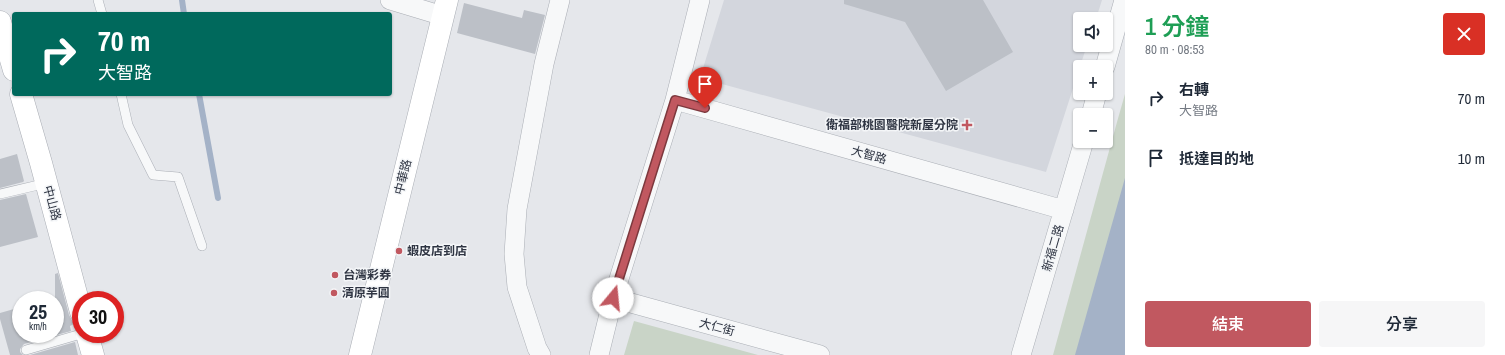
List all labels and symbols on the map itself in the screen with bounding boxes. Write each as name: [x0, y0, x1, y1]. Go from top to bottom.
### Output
pin: [688, 67, 722, 108]
place label: 衛福部桃園醫院新屋分院: [826, 117, 958, 133]
marker: 衛福部桃園醫院新屋分院: [961, 119, 973, 131]
street label: 大智路: [849, 142, 889, 168]
street label: 中華路: [391, 158, 415, 196]
street label: 中山路: [40, 184, 64, 222]
street label: 新福二路: [1039, 223, 1067, 273]
place label: 蝦皮店到店: [407, 243, 467, 259]
marker: 蝦皮店到店: [394, 246, 404, 256]
place label: 台灣彩券: [343, 267, 392, 283]
marker: 台灣彩券: [330, 270, 340, 280]
position arrow: [592, 277, 634, 319]
place label: 清原芋圓: [342, 285, 390, 301]
marker: 清原芋圓: [329, 288, 339, 298]
speed limit sign: 30: [72, 291, 124, 343]
street label: 大仁街: [698, 315, 736, 339]

